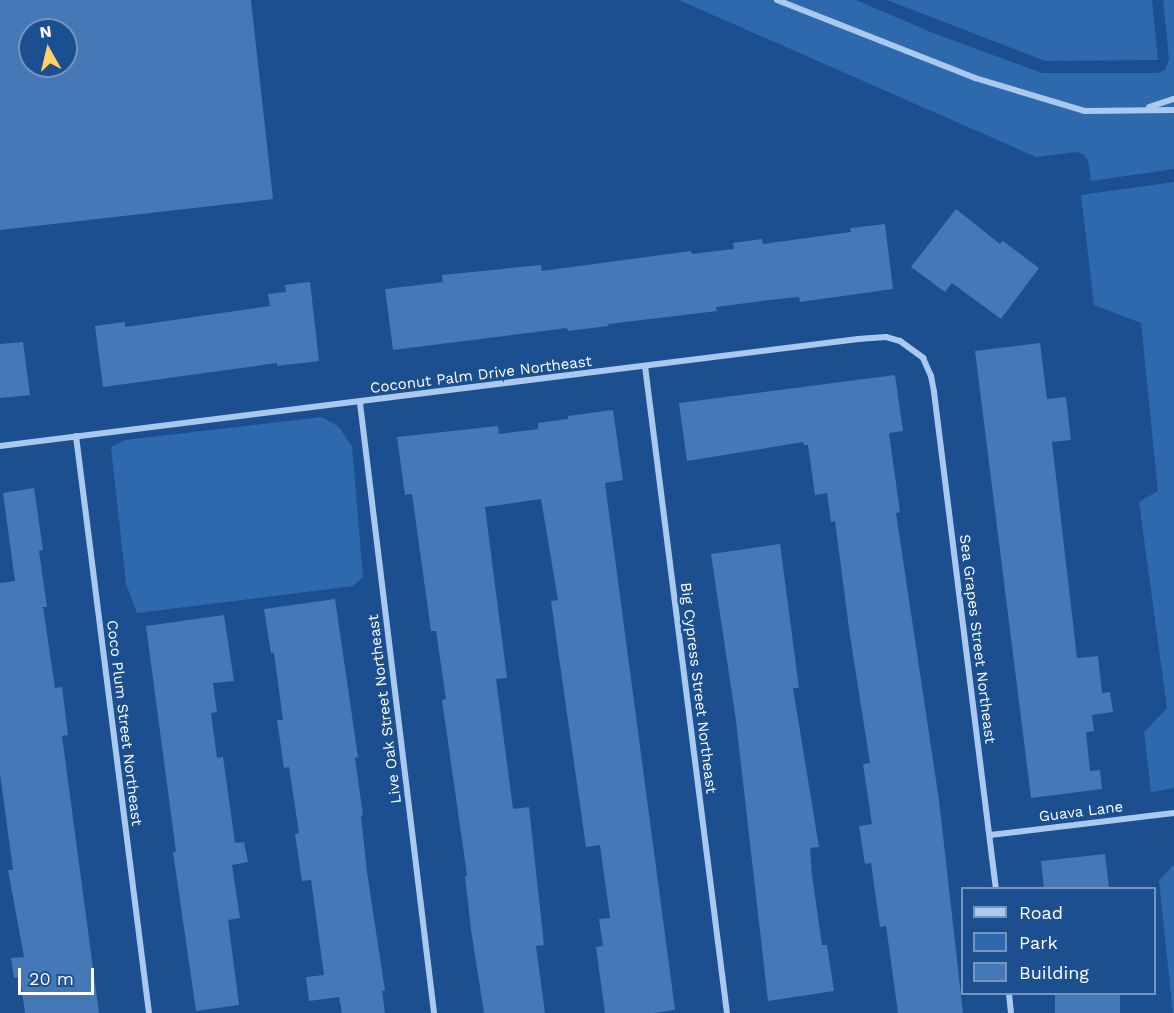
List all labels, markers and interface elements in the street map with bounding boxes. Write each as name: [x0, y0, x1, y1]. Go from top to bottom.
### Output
north arrow: [18, 18, 78, 78]
text: N: [39, 21, 53, 42]
street label: Coconut Palm Drive Northeast: [369, 352, 593, 398]
street label: Sea Grapes Street Northeast: [955, 533, 999, 745]
street label: Big Cypress Street Northeast: [676, 581, 720, 795]
street label: Live Oak Street Northeast: [364, 613, 406, 805]
street label: Coco Plum Street Northeast: [102, 619, 146, 827]
street label: Guava Lane: [1038, 798, 1124, 826]
legend: [961, 887, 1156, 995]
text: Road: [1019, 902, 1063, 923]
text: Park: [1019, 932, 1058, 953]
scale bar: [21, 956, 98, 994]
text: Building: [1019, 962, 1089, 983]
text: 20 m: [29, 968, 74, 989]

